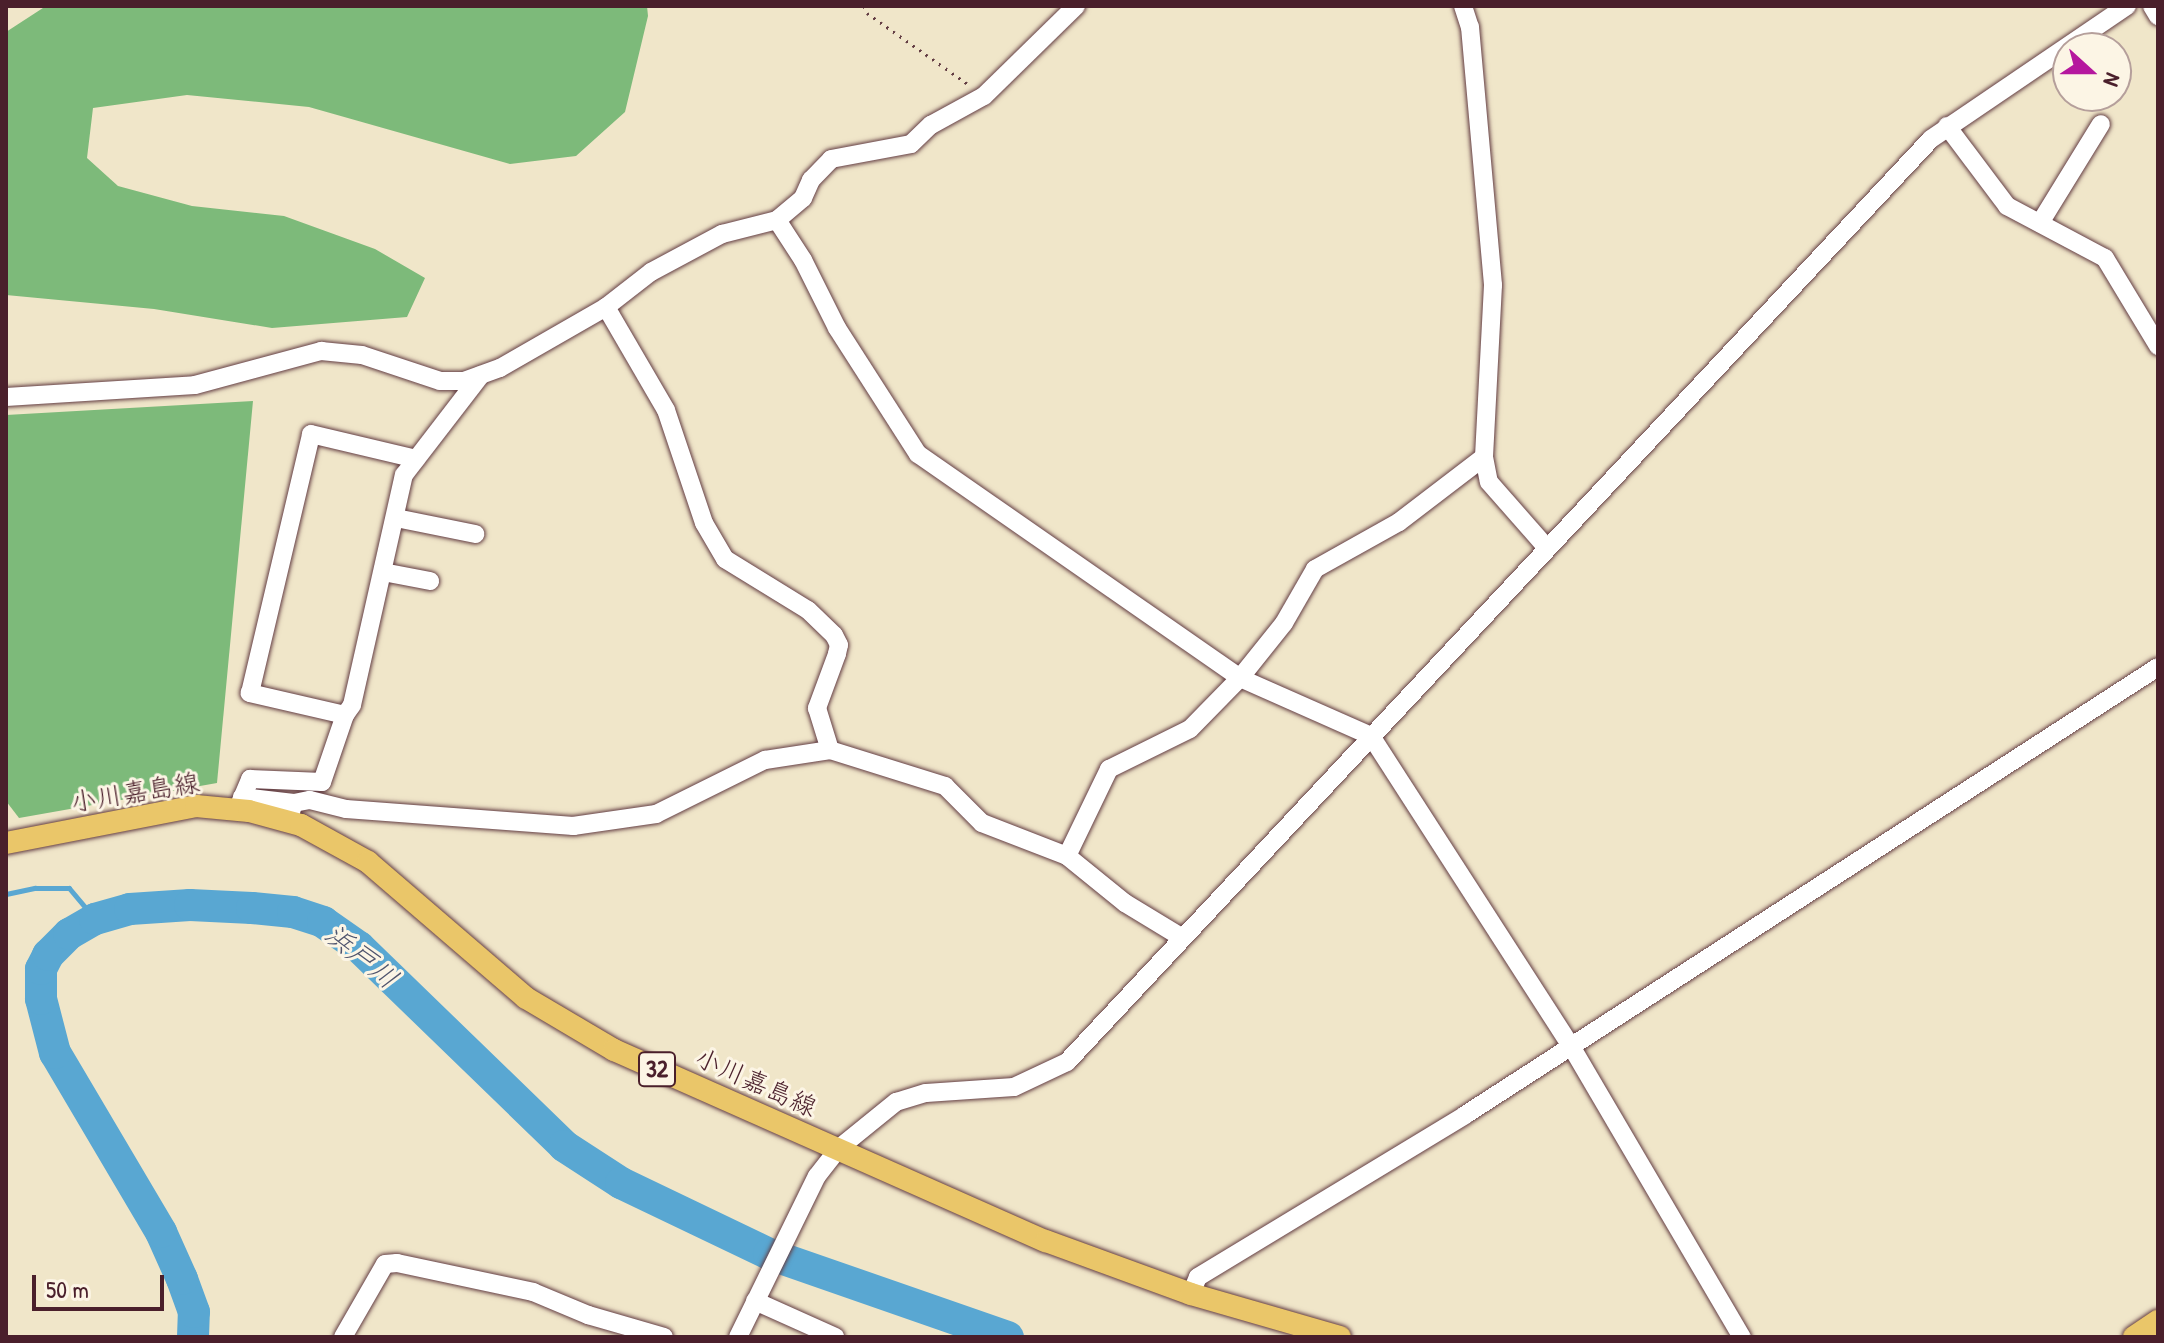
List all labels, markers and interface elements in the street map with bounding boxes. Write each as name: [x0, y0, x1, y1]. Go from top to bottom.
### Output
north arrow: [2052, 32, 2132, 112]
text: N: [2096, 69, 2129, 91]
street label: 小川嘉島線: [68, 766, 202, 818]
water label: 浜戸川: [319, 917, 405, 995]
street label: 小川嘉島線: [690, 1041, 822, 1123]
road number: 32: [637, 1049, 677, 1089]
scale bar: [36, 1259, 168, 1309]
text: 50 m: [46, 1273, 89, 1305]

